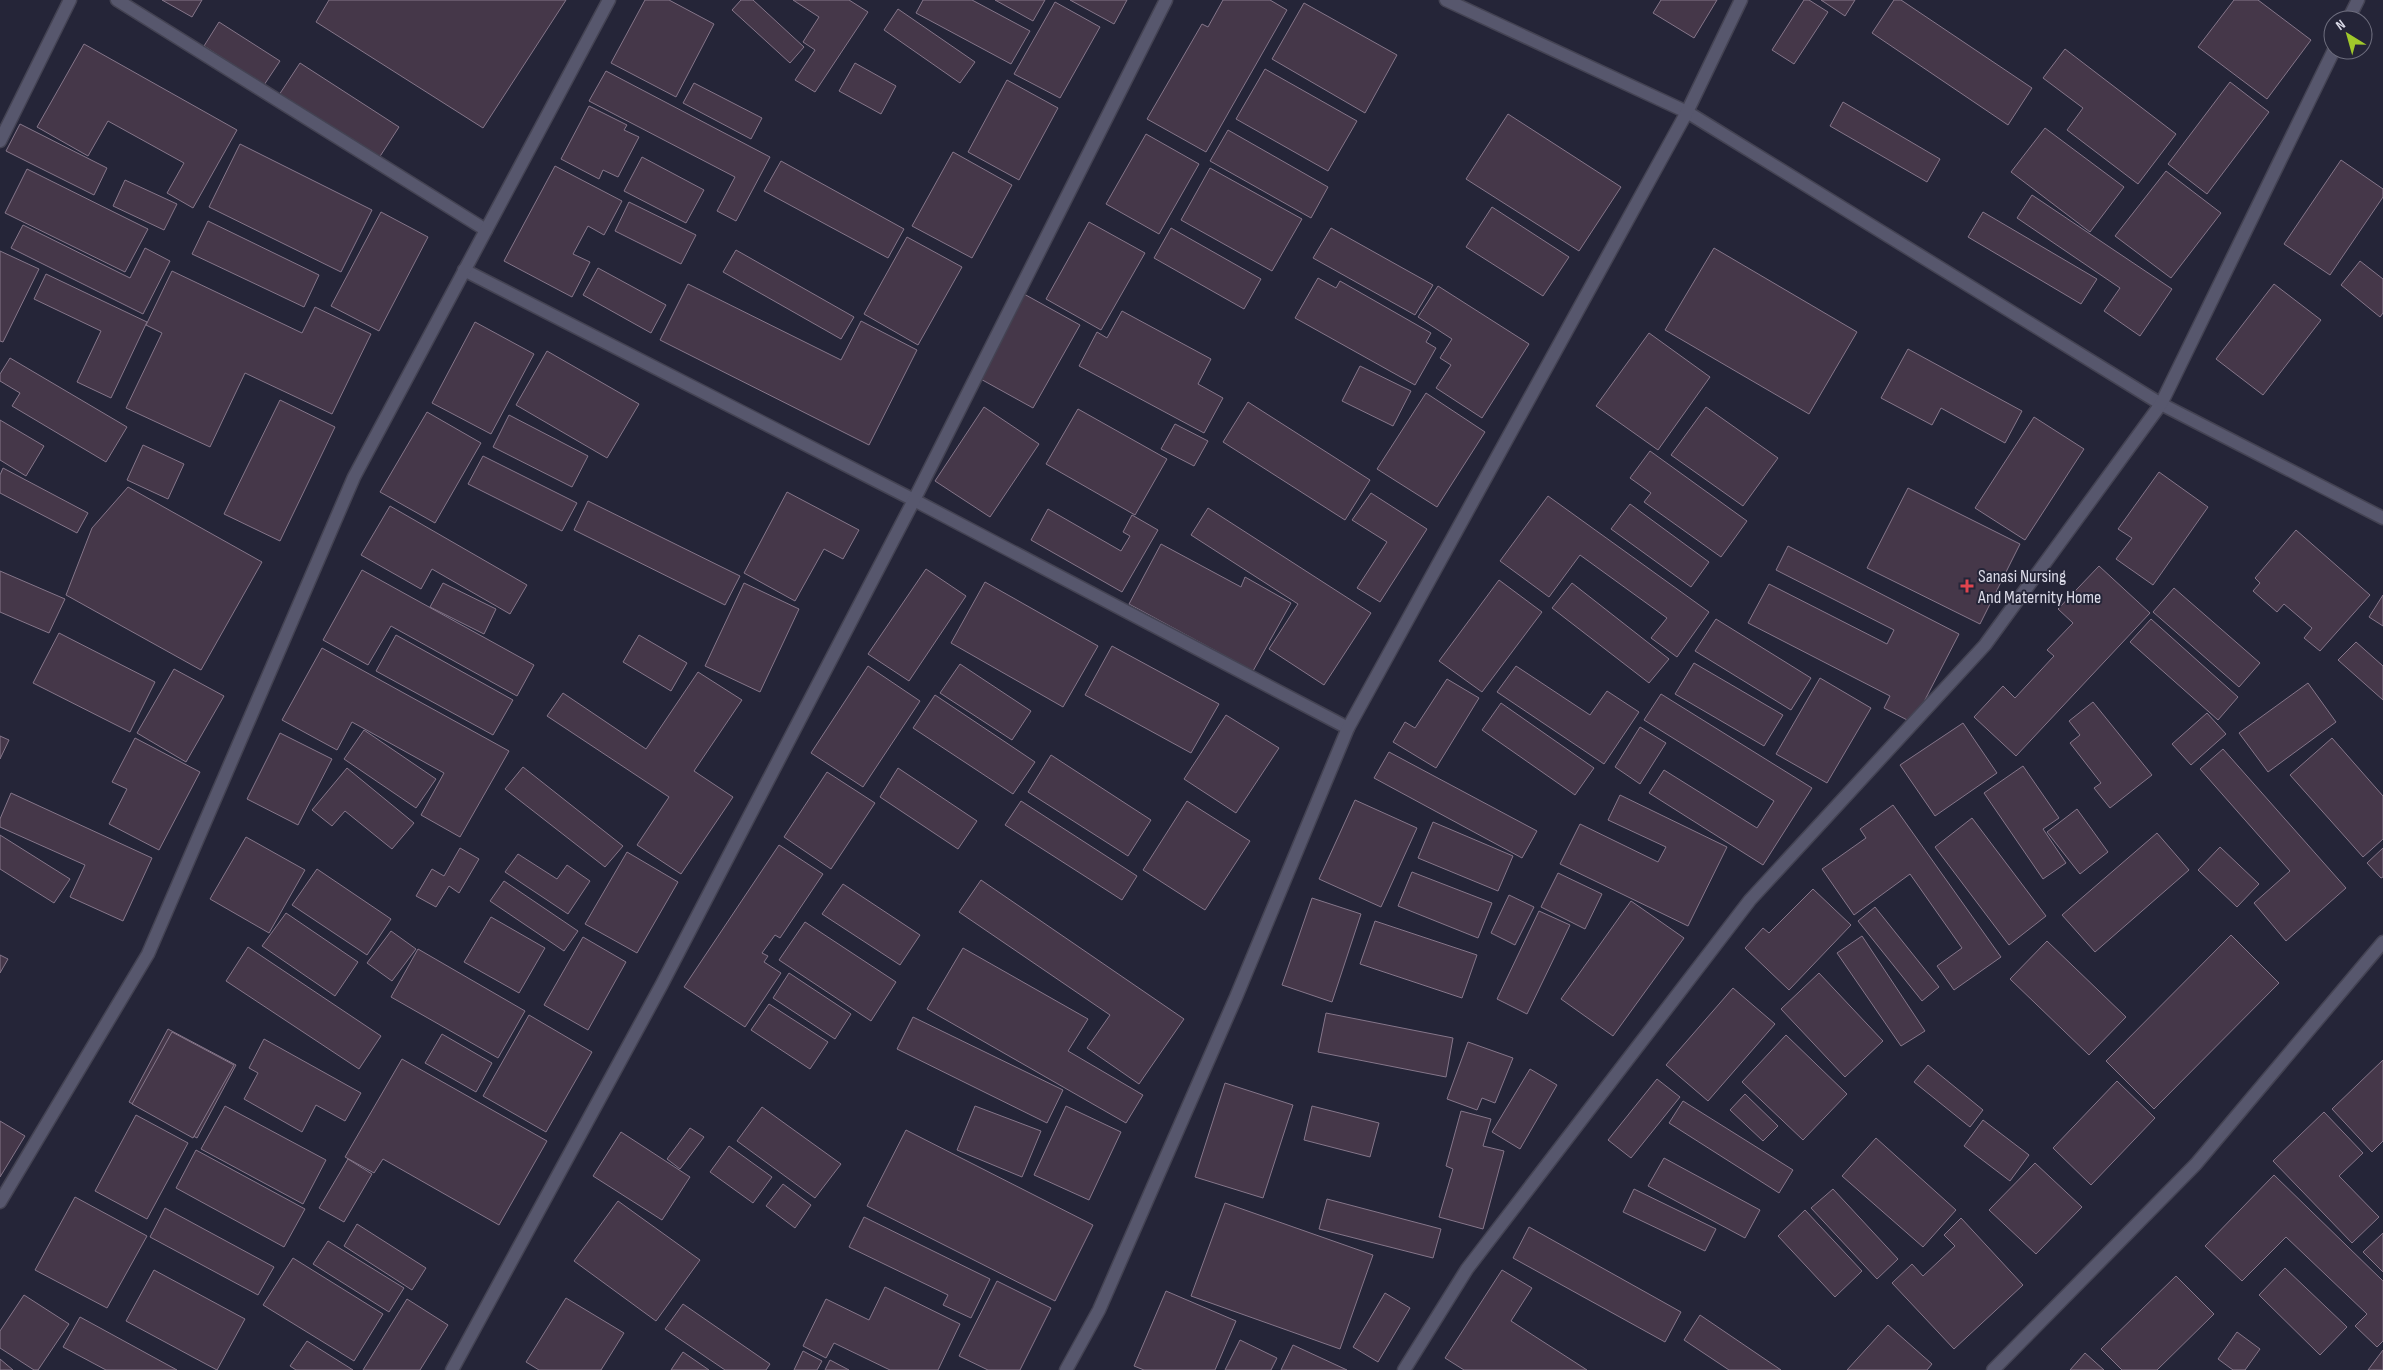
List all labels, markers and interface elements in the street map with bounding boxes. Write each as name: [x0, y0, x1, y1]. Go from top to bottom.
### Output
north arrow: [2323, 10, 2373, 60]
text: N: [2332, 16, 2349, 34]
place label: Sanasi Nursing And Maternity Home: [1977, 566, 2101, 608]
marker: Sanasi Nursing And Maternity Home: [1960, 579, 1974, 593]

